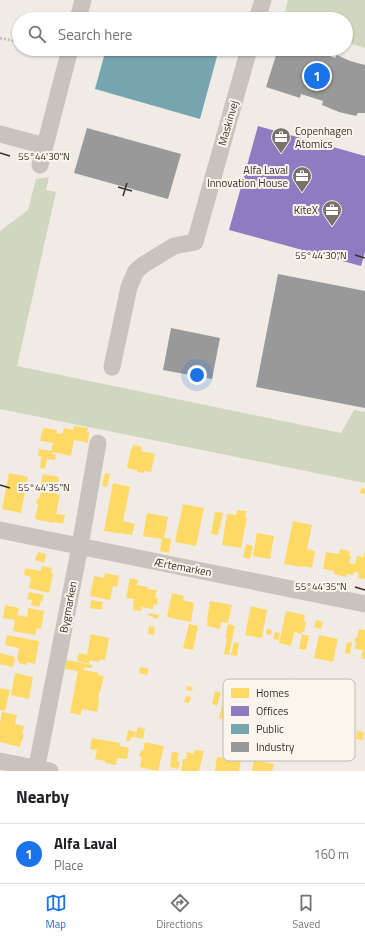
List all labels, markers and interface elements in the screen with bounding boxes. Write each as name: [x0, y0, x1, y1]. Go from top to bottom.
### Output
search box: [12, 12, 353, 56]
icon: search: [26, 23, 48, 45]
text: Search here: [58, 23, 132, 46]
pin: 1: [304, 61, 330, 91]
street label: Maskinvej: [214, 98, 242, 148]
place label: Copenhagen Atomics: [295, 123, 353, 152]
office icon: Copenhagen Atomics: [270, 126, 292, 154]
text: 55°44'30"N: [18, 149, 70, 164]
place label: Alfa Laval Innovation House: [207, 162, 288, 191]
office icon: Alfa Laval Innovation House: [291, 165, 313, 193]
office icon: KiteX: [321, 199, 343, 227]
place label: KiteX: [294, 202, 318, 218]
text: 55°44'30"N: [295, 248, 347, 263]
your location: [187, 365, 207, 385]
text: 55°44'35"N: [18, 480, 70, 495]
street label: Ærtemarken: [153, 554, 213, 580]
text: 55°44'35"N: [295, 579, 347, 594]
street label: Bygmarken: [55, 580, 81, 634]
legend: [223, 679, 355, 761]
text: Homes: [256, 685, 289, 701]
text: Offices: [256, 703, 288, 719]
text: Public: [256, 721, 284, 737]
text: Industry: [256, 739, 295, 755]
text: Nearby: [16, 784, 69, 810]
text: Alfa Laval: [54, 832, 117, 855]
text: 1: [25, 844, 33, 864]
text: 160 m: [313, 844, 349, 864]
text: Place: [54, 855, 83, 875]
tab: Map: [45, 892, 67, 932]
tab: Directions: [156, 892, 203, 932]
tab: Saved: [292, 892, 320, 932]

